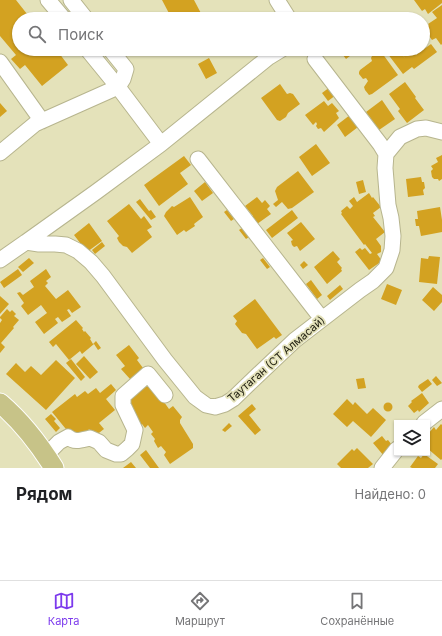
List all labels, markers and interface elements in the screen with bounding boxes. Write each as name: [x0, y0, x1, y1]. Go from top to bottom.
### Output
search box: [12, 12, 430, 56]
icon: search: [26, 23, 48, 45]
text: Поиск: [58, 25, 104, 44]
street label: Таутаган (СТ Алмасай): [224, 313, 328, 405]
map controls: [394, 420, 430, 456]
button: layers: [394, 420, 430, 456]
text: Рядом: [16, 484, 72, 504]
text: Найдено: 0: [355, 486, 426, 502]
tab: Карта: [48, 590, 79, 628]
tab: Маршрут: [175, 590, 225, 628]
tab: Сохранённые: [320, 590, 394, 628]

